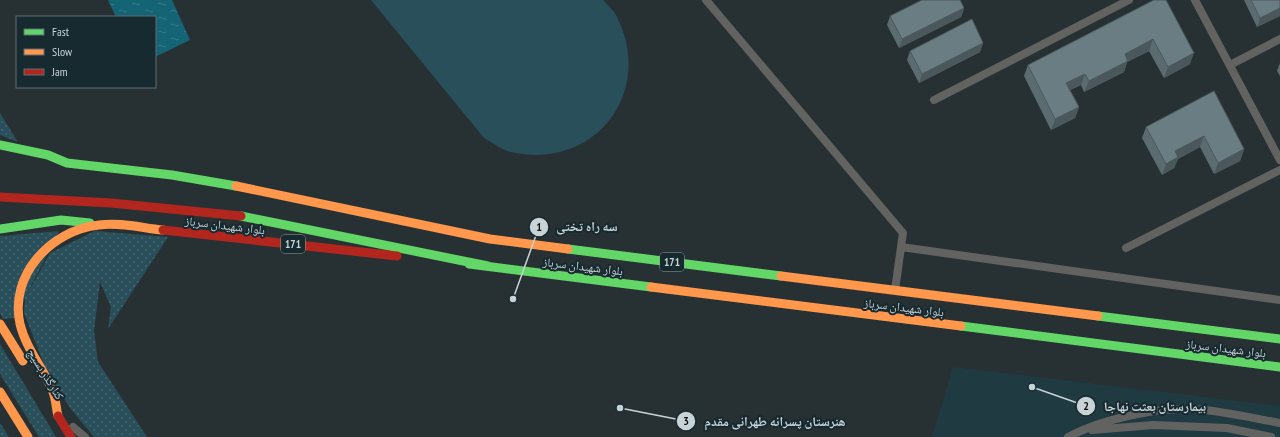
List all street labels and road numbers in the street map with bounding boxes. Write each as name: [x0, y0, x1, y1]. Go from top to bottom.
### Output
street label: بلوار شهیدان سرباز: [183, 213, 266, 238]
road number: 171: [281, 235, 305, 253]
road number: 171: [660, 253, 684, 271]
street label: بلوار شهیدان سرباز: [541, 254, 624, 279]
street label: بلوار شهیدان سرباز: [862, 295, 945, 320]
street label: بلوار شهیدان سرباز: [1184, 336, 1267, 361]
street label: کنارگذر بسیج: [24, 346, 68, 403]

